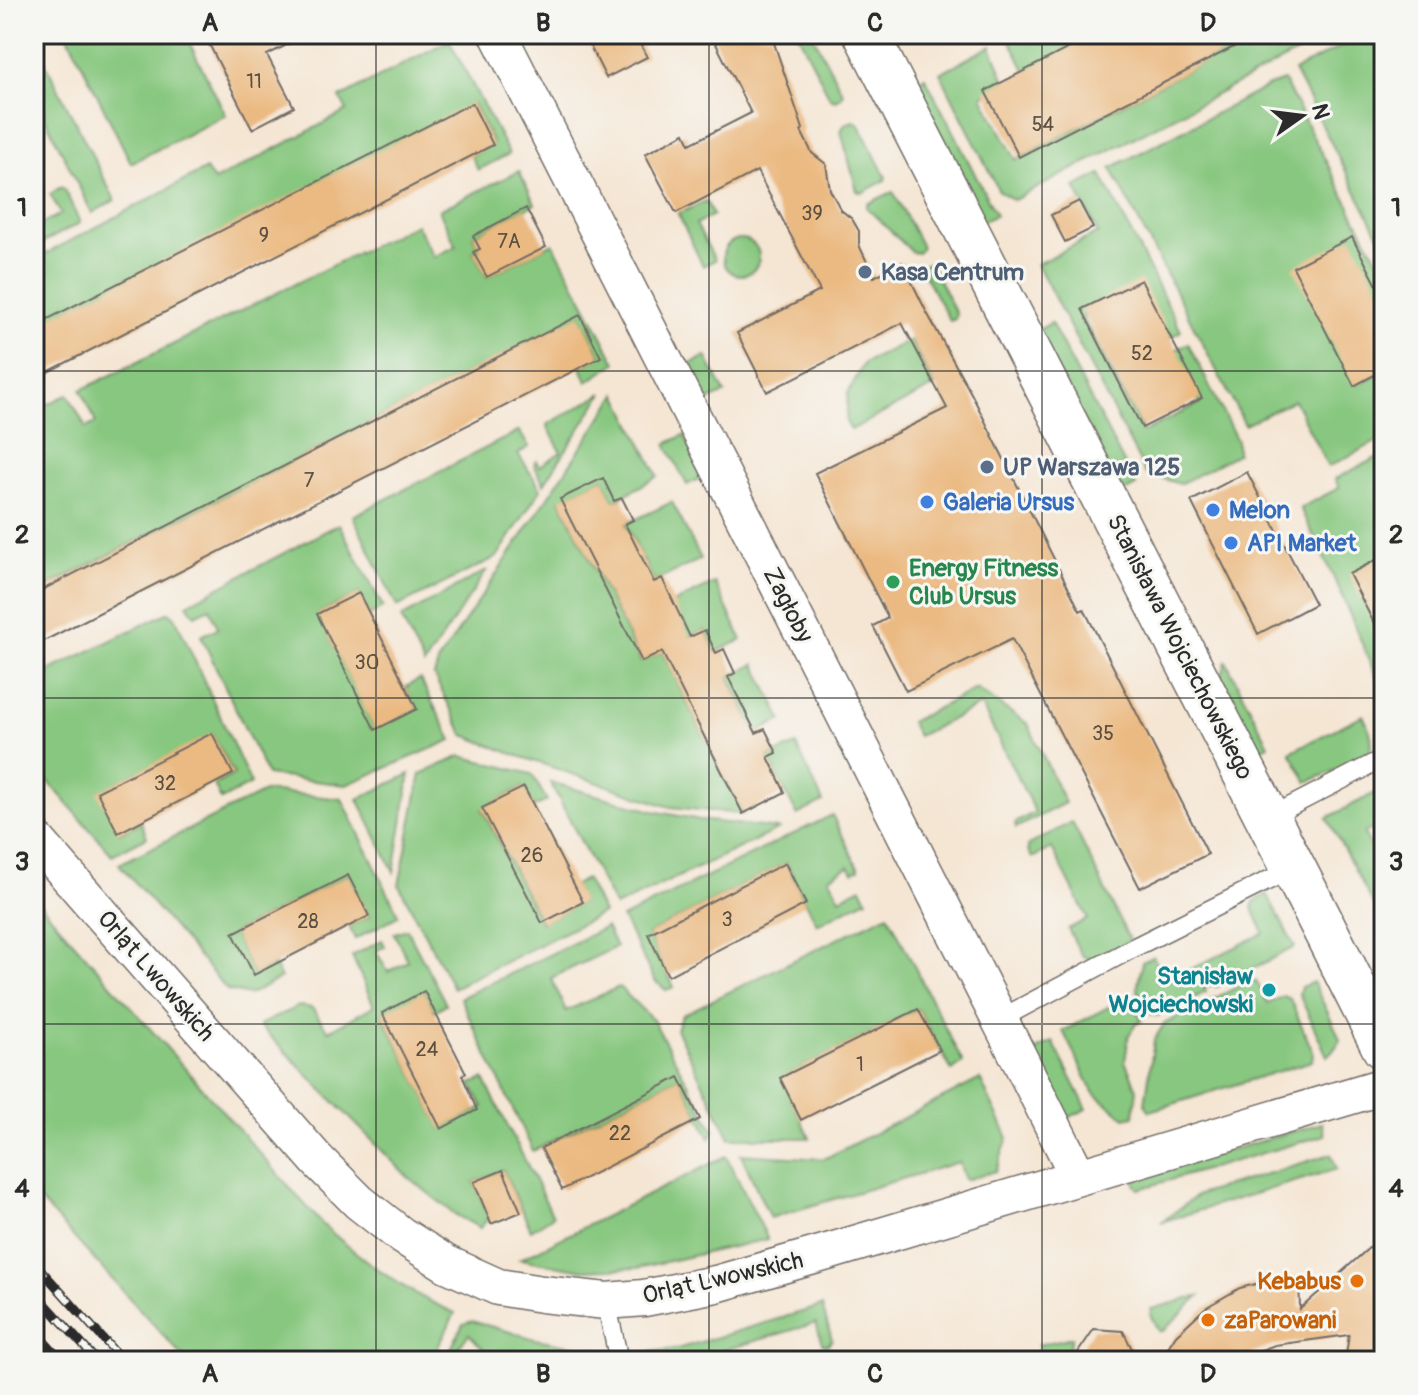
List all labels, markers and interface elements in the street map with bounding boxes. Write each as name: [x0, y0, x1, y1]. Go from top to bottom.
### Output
text: A: [202, 7, 219, 39]
text: B: [536, 7, 550, 39]
text: C: [867, 7, 883, 39]
text: D: [1200, 7, 1216, 39]
house number: 11: [246, 69, 262, 94]
north arrow: [1262, 76, 1342, 156]
text: N: [1305, 101, 1336, 122]
house number: 54: [1032, 112, 1055, 137]
text: 1: [17, 192, 27, 224]
text: 1: [1391, 192, 1401, 224]
house number: 39: [801, 201, 823, 226]
house number: 9: [259, 223, 269, 248]
house number: 7A: [497, 229, 521, 254]
place label: Kasa Centrum: [881, 258, 1024, 287]
marker: Kasa Centrum: [856, 263, 874, 281]
house number: 52: [1131, 341, 1153, 366]
place label: UP Warszawa 125: [1003, 453, 1180, 482]
marker: UP Warszawa 125: [978, 458, 996, 476]
house number: 7: [304, 468, 315, 493]
place label: Galeria Ursus: [943, 488, 1075, 517]
marker: Galeria Ursus: [918, 493, 936, 511]
place label: Melon: [1229, 496, 1290, 525]
marker: Melon: [1204, 501, 1222, 519]
street label: Stanisława Wojciechowskiego: [1100, 510, 1260, 784]
text: 2: [15, 519, 29, 551]
text: 2: [1389, 519, 1403, 551]
place label: API Market: [1247, 529, 1358, 558]
marker: API Market: [1222, 534, 1240, 552]
place label: Energy Fitness Club Ursus: [909, 554, 1059, 611]
street label: Zagłoby: [757, 563, 819, 647]
marker: Energy Fitness Club Ursus: [884, 573, 902, 591]
house number: 30: [355, 650, 379, 675]
house number: 35: [1092, 721, 1114, 746]
house number: 32: [154, 771, 176, 796]
house number: 26: [521, 843, 543, 868]
text: 3: [15, 846, 29, 878]
text: 3: [1389, 846, 1403, 878]
street label: Orląt Lwowskich: [91, 905, 221, 1047]
house number: 3: [721, 907, 733, 932]
house number: 28: [297, 909, 319, 934]
place label: Stanisław Wojciechowski: [1108, 962, 1254, 1019]
marker: Stanisław Wojciechowski: [1260, 981, 1278, 999]
house number: 24: [416, 1037, 439, 1062]
house number: 1: [856, 1052, 864, 1077]
house number: 22: [609, 1121, 631, 1146]
text: 4: [14, 1173, 30, 1205]
text: 4: [1388, 1173, 1404, 1205]
street label: Orląt Lwowskich: [640, 1245, 806, 1311]
place label: Kebabus: [1257, 1267, 1341, 1296]
marker: Kebabus: [1348, 1272, 1366, 1290]
place label: zaParowani: [1224, 1306, 1336, 1335]
marker: zaParowani: [1199, 1311, 1217, 1329]
text: A: [202, 1358, 219, 1390]
text: B: [536, 1358, 550, 1390]
text: C: [867, 1358, 883, 1390]
text: D: [1200, 1358, 1216, 1390]

